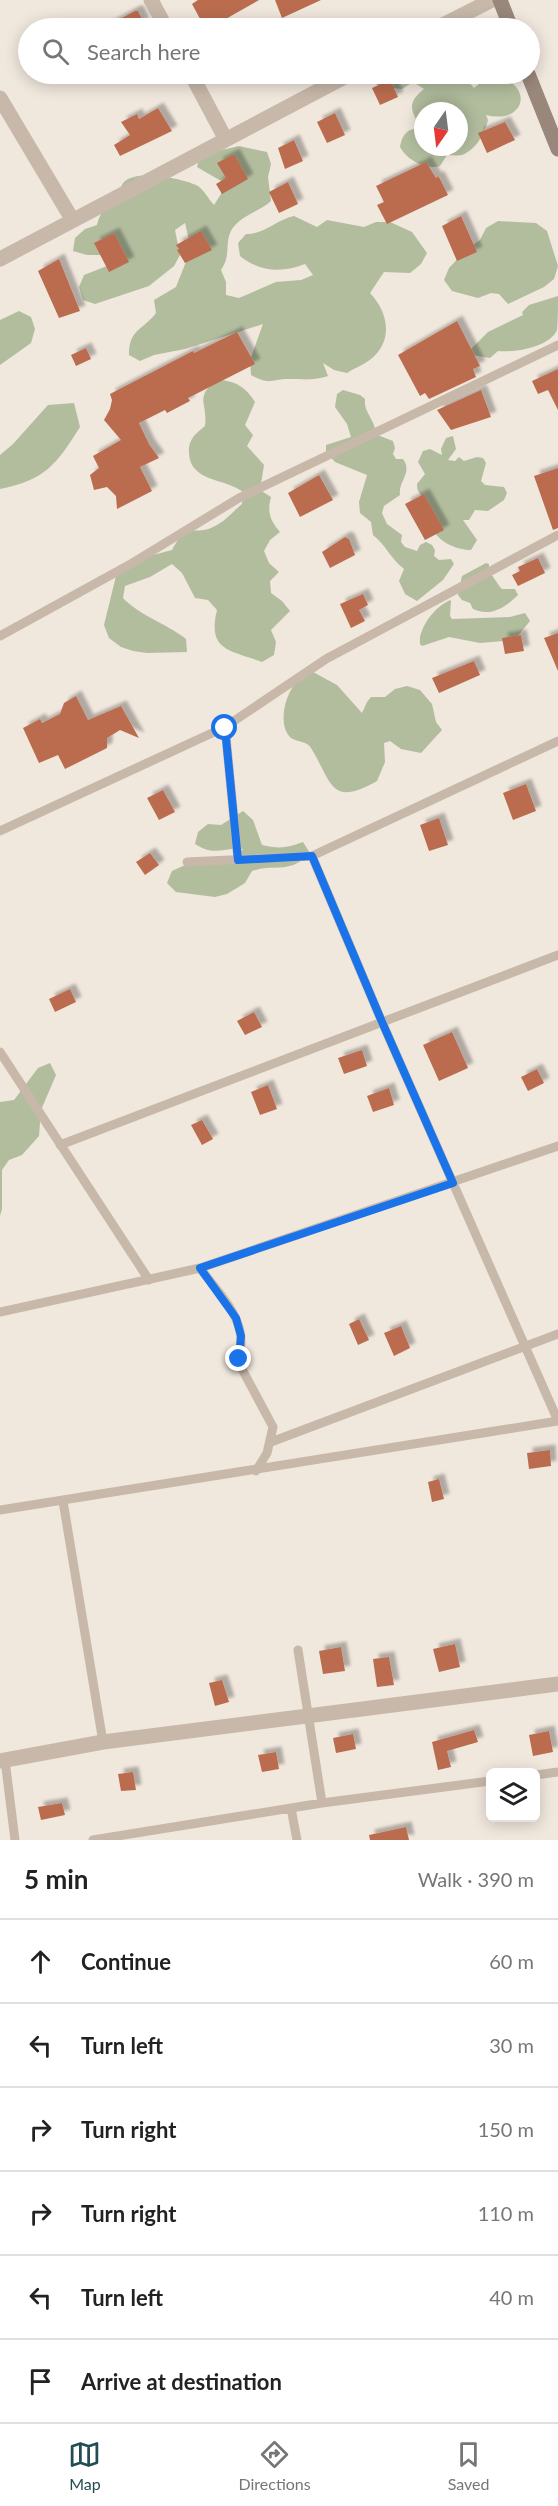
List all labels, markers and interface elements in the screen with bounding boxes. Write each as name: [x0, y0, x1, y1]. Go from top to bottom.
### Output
search box: [18, 18, 540, 84]
icon: search: [39, 35, 72, 68]
text: Search here: [87, 38, 200, 65]
north arrow: [414, 102, 468, 156]
route start: [211, 714, 237, 740]
route end: [225, 1345, 251, 1371]
map controls: [486, 1768, 540, 1822]
button: layers: [486, 1768, 540, 1822]
text: 5 min: [24, 1863, 88, 1895]
text: Walk · 390 m: [418, 1867, 534, 1891]
icon: ahead: [24, 1945, 57, 1978]
text: Continue: [81, 1948, 171, 1975]
text: 60 m: [489, 1949, 534, 1973]
icon: left: [24, 2029, 57, 2062]
text: Turn left: [81, 2032, 163, 2059]
text: 30 m: [489, 2033, 534, 2057]
icon: right: [24, 2113, 57, 2146]
text: Turn right: [81, 2116, 176, 2143]
text: 150 m: [478, 2117, 534, 2141]
icon: right: [24, 2197, 57, 2230]
text: Turn right: [81, 2200, 176, 2227]
text: 110 m: [478, 2201, 534, 2225]
icon: left: [24, 2281, 57, 2314]
text: Turn left: [81, 2284, 163, 2311]
text: 40 m: [489, 2285, 534, 2309]
icon: arrive: [24, 2365, 57, 2398]
text: Arrive at destination: [81, 2368, 282, 2395]
tab: Map: [68, 2438, 101, 2493]
tab: Directions: [238, 2438, 311, 2493]
tab: Saved: [448, 2438, 489, 2493]

